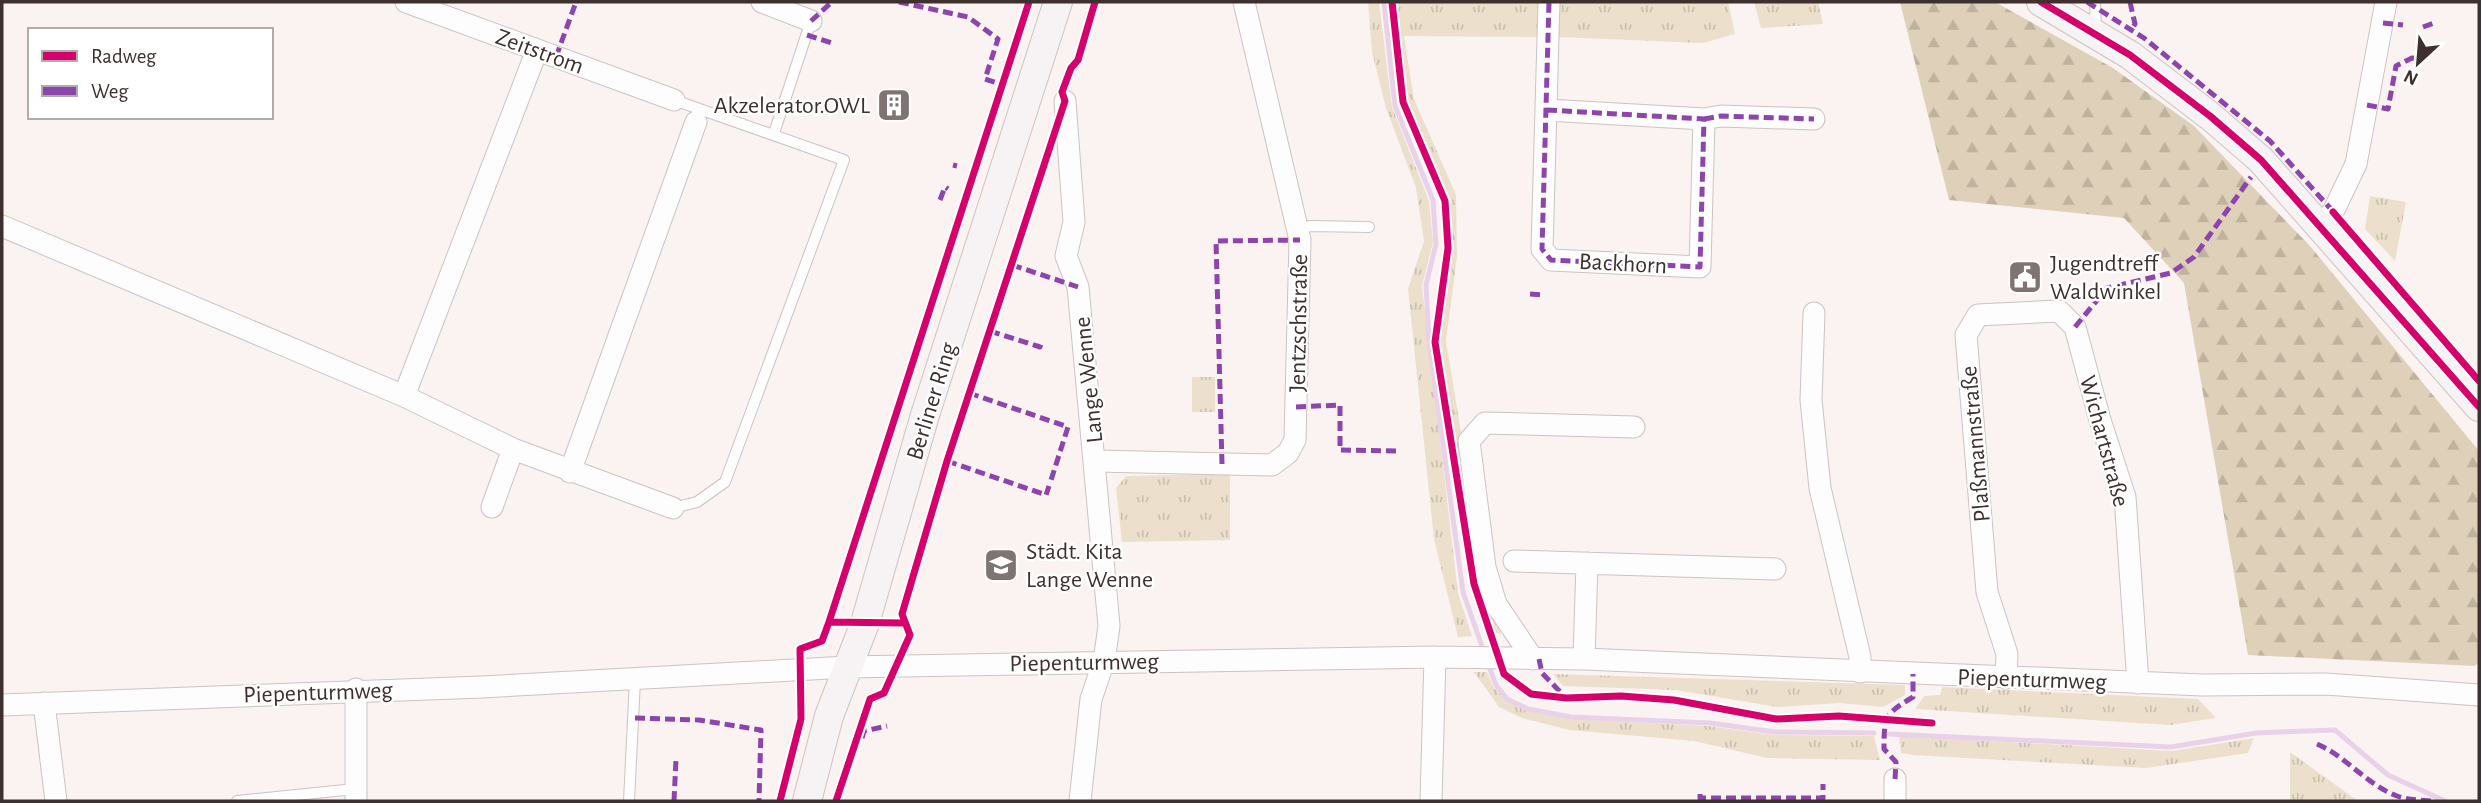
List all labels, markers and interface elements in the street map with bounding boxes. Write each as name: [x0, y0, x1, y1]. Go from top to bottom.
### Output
street label: Zeitstrom: [493, 25, 587, 79]
legend: [28, 28, 273, 119]
north arrow: [2383, 28, 2453, 98]
text: Radweg: [91, 46, 157, 67]
text: N: [2401, 65, 2421, 88]
text: Weg: [91, 81, 129, 102]
building icon: Akzelerator.OWL: [875, 86, 913, 124]
place label: Akzelerator.OWL: [714, 94, 870, 118]
street label: Backhorn: [1578, 250, 1668, 278]
place label: Jugendtreff Waldwinkel: [2050, 252, 2161, 304]
street label: Jentzschstraße: [1286, 254, 1312, 392]
public building icon: Jugendtreff Waldwinkel: [2006, 258, 2044, 296]
street label: Lange Wenne: [1070, 316, 1108, 444]
street label: Berliner Ring: [903, 339, 961, 463]
street label: Plaßmannstraße: [1957, 365, 1995, 523]
street label: Wichartstraße: [2075, 373, 2133, 509]
place label: Städt. Kita Lange Wenne: [1026, 540, 1153, 592]
school or university icon: Städt. Kita Lange Wenne: [982, 546, 1020, 584]
street label: Piepenturmweg: [1009, 650, 1159, 676]
street label: Piepenturmweg: [1957, 665, 2107, 695]
street label: Piepenturmweg: [243, 678, 393, 708]

